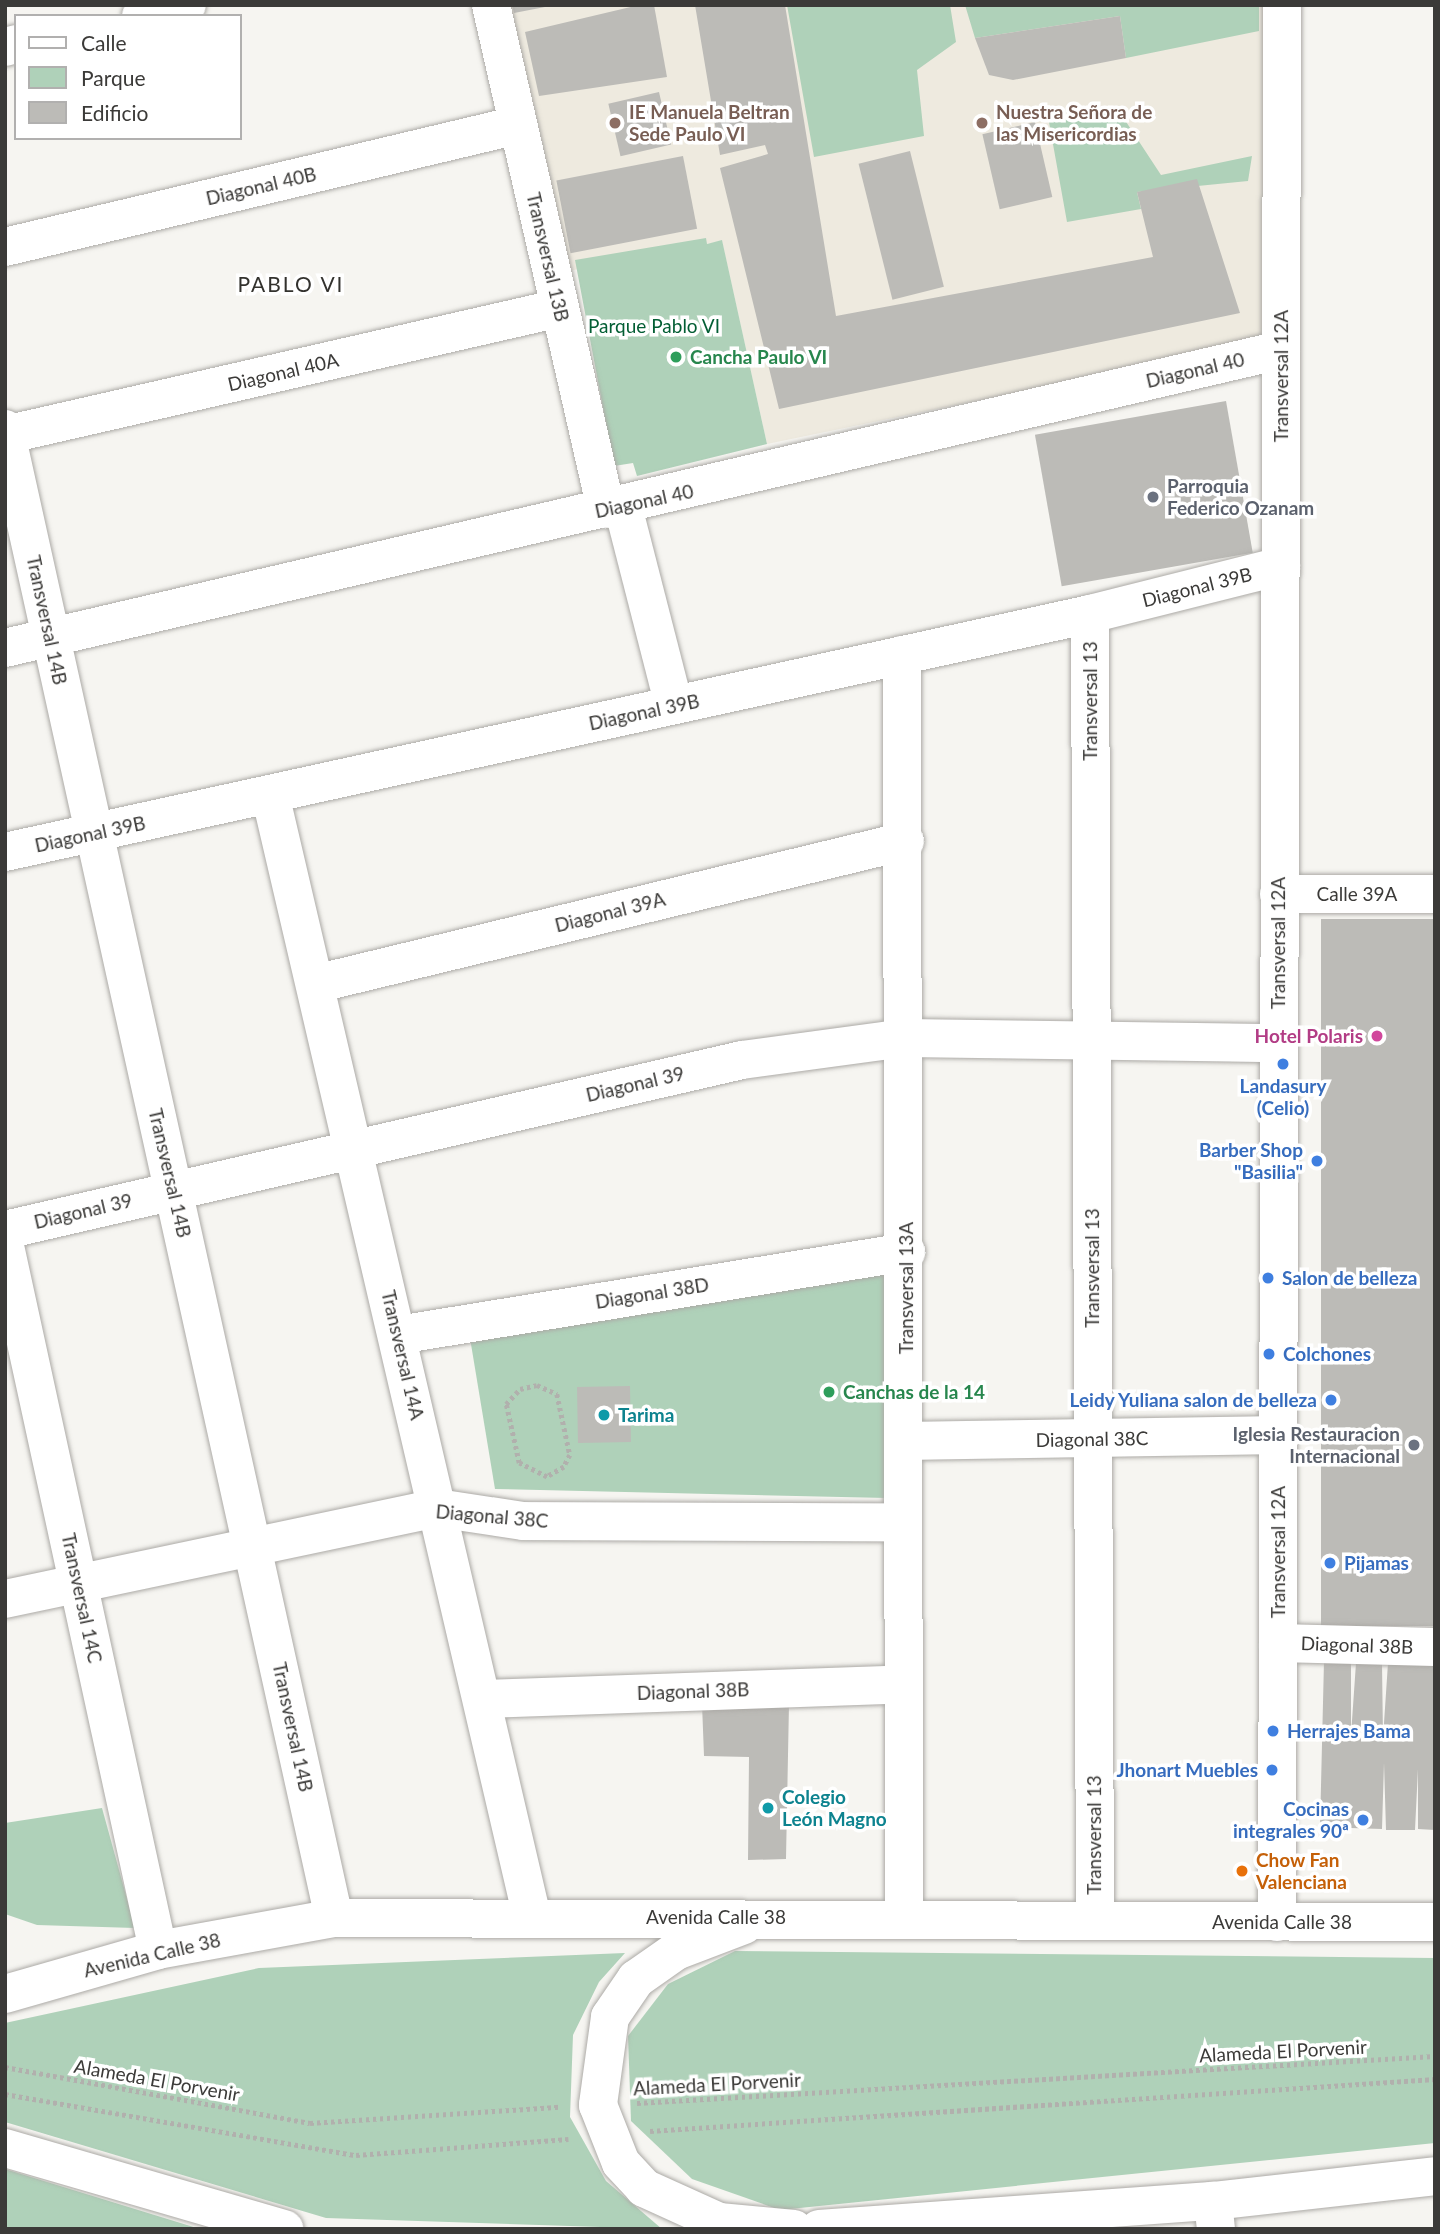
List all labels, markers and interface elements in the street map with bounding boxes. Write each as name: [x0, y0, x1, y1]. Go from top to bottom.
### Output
legend: [14, 14, 242, 140]
text: Calle: [81, 30, 126, 55]
text: Parque: [81, 65, 146, 90]
text: Edificio: [81, 100, 148, 125]
place label: IE Manuela Beltran Sede Paulo VI: [629, 101, 790, 145]
place label: Nuestra Señora de las Misericordias: [996, 101, 1152, 145]
marker: IE Manuela Beltran Sede Paulo VI: [607, 115, 623, 131]
marker: Nuestra Señora de las Misericordias: [974, 115, 990, 131]
street label: Diagonal 40B: [204, 162, 318, 210]
street label: Transversal 13B: [522, 190, 574, 324]
district label: PABLO VI: [238, 271, 344, 297]
street label: Transversal 12A: [1270, 310, 1292, 442]
park label: Parque Pablo VI: [588, 315, 720, 337]
place label: Cancha Paulo VI: [690, 346, 828, 368]
street label: Diagonal 40A: [225, 348, 341, 396]
street label: Diagonal 40: [1144, 348, 1246, 392]
marker: Cancha Paulo VI: [668, 349, 684, 365]
place label: Parroquia Federico Ozanam: [1167, 475, 1314, 519]
street label: Diagonal 40: [593, 479, 695, 523]
marker: Parroquia Federico Ozanam: [1145, 489, 1161, 505]
street label: Transversal 14B: [22, 553, 72, 687]
street label: Diagonal 39B: [1140, 562, 1254, 612]
street label: Transversal 13: [1079, 641, 1101, 761]
street label: Diagonal 39B: [587, 689, 701, 735]
street label: Diagonal 39B: [33, 811, 147, 857]
street label: Transversal 12A: [1267, 877, 1289, 1009]
street label: Calle 39A: [1317, 883, 1397, 905]
street label: Diagonal 39A: [552, 887, 668, 937]
place label: Hotel Polaris: [1255, 1025, 1363, 1047]
marker: Hotel Polaris: [1369, 1028, 1385, 1044]
marker: Landasury (Celio): [1275, 1056, 1291, 1072]
street label: Diagonal 39: [584, 1062, 686, 1106]
place label: Landasury (Celio): [1240, 1075, 1326, 1119]
street label: Transversal 14B: [144, 1106, 196, 1240]
place label: Barber Shop "Basilia": [1199, 1139, 1303, 1183]
marker: Barber Shop "Basilia": [1309, 1153, 1325, 1169]
street label: Diagonal 39: [32, 1189, 134, 1233]
street label: Transversal 13: [1081, 1208, 1103, 1328]
street label: Transversal 13A: [895, 1222, 917, 1354]
place label: Salon de belleza: [1282, 1267, 1417, 1289]
marker: Salon de belleza: [1260, 1270, 1276, 1286]
street label: Diagonal 38D: [594, 1273, 710, 1313]
street label: Transversal 14A: [377, 1288, 429, 1422]
place label: Colchones: [1283, 1343, 1371, 1365]
marker: Colchones: [1261, 1346, 1277, 1362]
place label: Canchas de la 14: [843, 1381, 985, 1403]
marker: Canchas de la 14: [821, 1384, 837, 1400]
place label: Leidy Yuliana salon de belleza: [1068, 1389, 1317, 1411]
marker: Leidy Yuliana salon de belleza: [1323, 1392, 1339, 1408]
place label: Tarima: [618, 1404, 674, 1426]
marker: Tarima: [596, 1407, 612, 1423]
place label: Iglesia Restauracion Internacional: [1233, 1423, 1400, 1467]
street label: Diagonal 38C: [1035, 1427, 1149, 1451]
marker: Iglesia Restauracion Internacional: [1406, 1437, 1422, 1453]
street label: Transversal 12A: [1267, 1486, 1289, 1618]
street label: Diagonal 38C: [435, 1500, 549, 1532]
street label: Transversal 14C: [57, 1531, 107, 1665]
place label: Pijamas: [1344, 1552, 1409, 1574]
marker: Pijamas: [1322, 1555, 1338, 1571]
street label: Diagonal 38B: [1300, 1632, 1414, 1658]
street label: Transversal 14B: [268, 1660, 318, 1794]
street label: Diagonal 38B: [636, 1678, 750, 1704]
place label: Herrajes Bama: [1287, 1720, 1411, 1742]
marker: Herrajes Bama: [1265, 1723, 1281, 1739]
place label: Jhonart Muebles: [1117, 1759, 1258, 1781]
marker: Jhonart Muebles: [1264, 1762, 1280, 1778]
street label: Transversal 13: [1083, 1775, 1105, 1895]
place label: Colegio León Magno: [782, 1786, 887, 1830]
place label: Cocinas integrales 90ª: [1233, 1798, 1349, 1842]
marker: Colegio León Magno: [760, 1800, 776, 1816]
marker: Cocinas integrales 90ª: [1355, 1812, 1371, 1828]
place label: Chow Fan Valenciana: [1256, 1849, 1347, 1893]
marker: Chow Fan Valenciana: [1234, 1863, 1250, 1879]
street label: Avenida Calle 38: [646, 1906, 786, 1928]
street label: Avenida Calle 38: [1212, 1911, 1352, 1933]
street label: Avenida Calle 38: [81, 1928, 223, 1982]
street label: Alameda El Porvenir: [1199, 2035, 1367, 2067]
street label: Alameda El Porvenir: [72, 2054, 242, 2106]
street label: Alameda El Porvenir: [633, 2068, 801, 2100]

